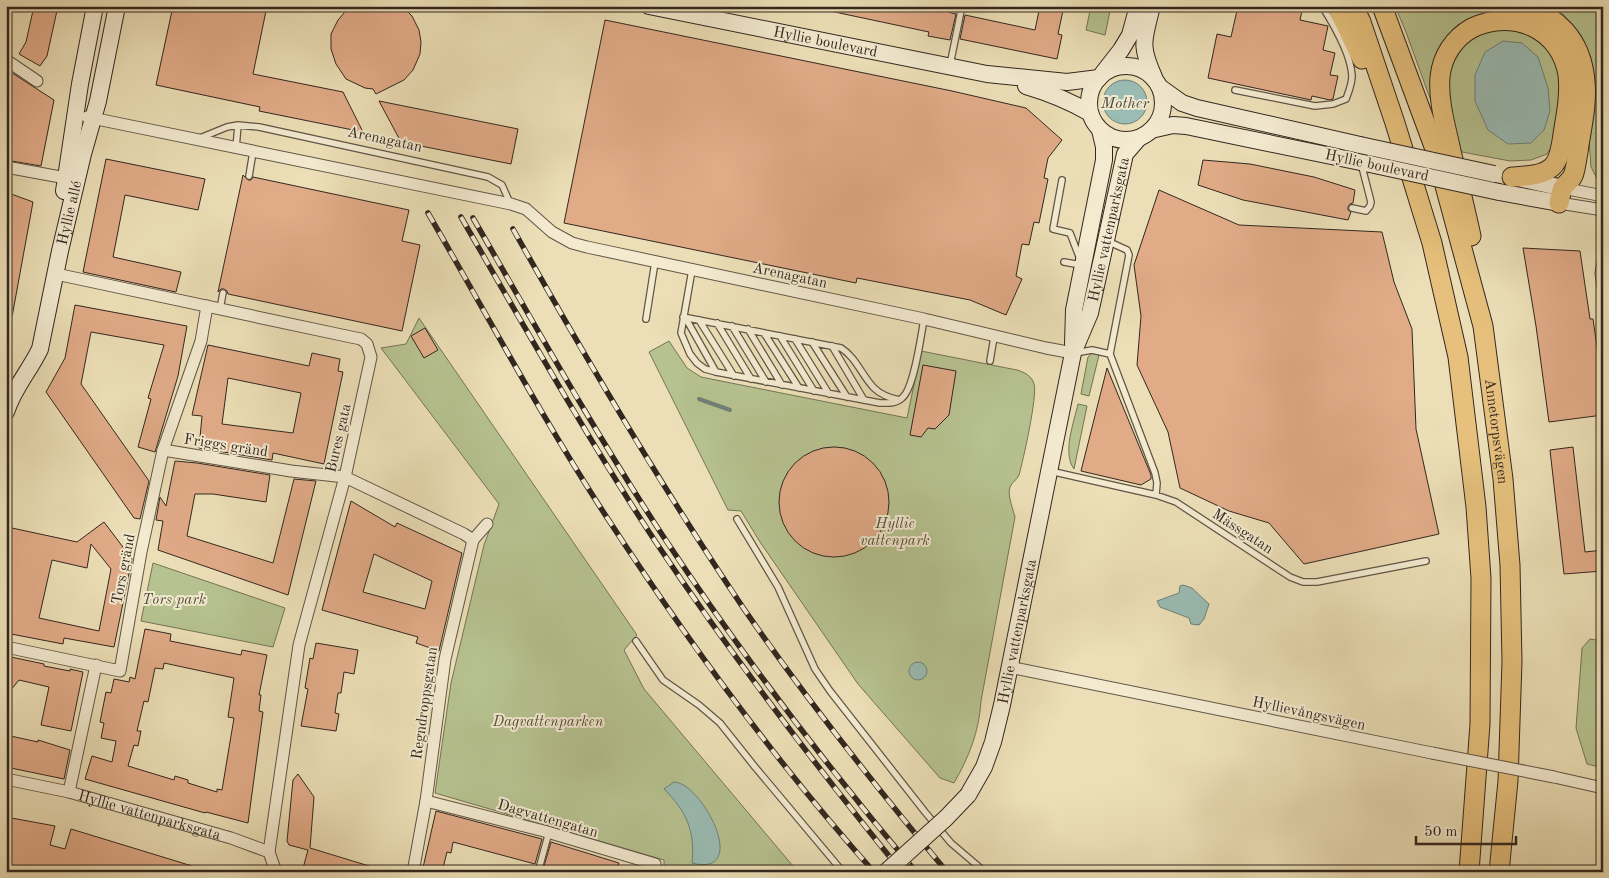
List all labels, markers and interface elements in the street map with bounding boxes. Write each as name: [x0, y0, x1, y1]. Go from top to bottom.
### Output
street label: Hyllie boulevard: [772, 25, 879, 61]
water label: Mother: [1100, 96, 1150, 112]
street label: Arenagatan: [346, 125, 424, 156]
street label: Hyllie boulevard: [1323, 148, 1430, 185]
street label: Hyllie vattenparksgata: [1087, 156, 1133, 303]
street label: Hyllie allé: [56, 179, 85, 247]
street label: Arenagatan: [751, 261, 829, 292]
street label: Annetorpsvägen: [1481, 378, 1509, 485]
street label: Bures gata: [324, 402, 355, 474]
street label: Friggs gränd: [183, 432, 269, 461]
street label: Mässgatan: [1209, 507, 1275, 557]
park label: Hyllie vattenpark: [860, 517, 930, 549]
street label: Tors gränd: [110, 533, 139, 606]
street label: Hyllie vattenparksgata: [996, 557, 1040, 705]
park label: Tors park: [142, 593, 206, 608]
street label: Regndroppsgatan: [410, 646, 441, 760]
street label: Hyllievångsvägen: [1251, 695, 1367, 734]
park label: Dagvattenparken: [492, 715, 604, 730]
street label: Hyllie vattenparksgata: [76, 789, 223, 844]
street label: Dagvattengatan: [496, 798, 600, 841]
scale bar: [1416, 813, 1516, 845]
text: 50 m: [1424, 825, 1458, 840]

